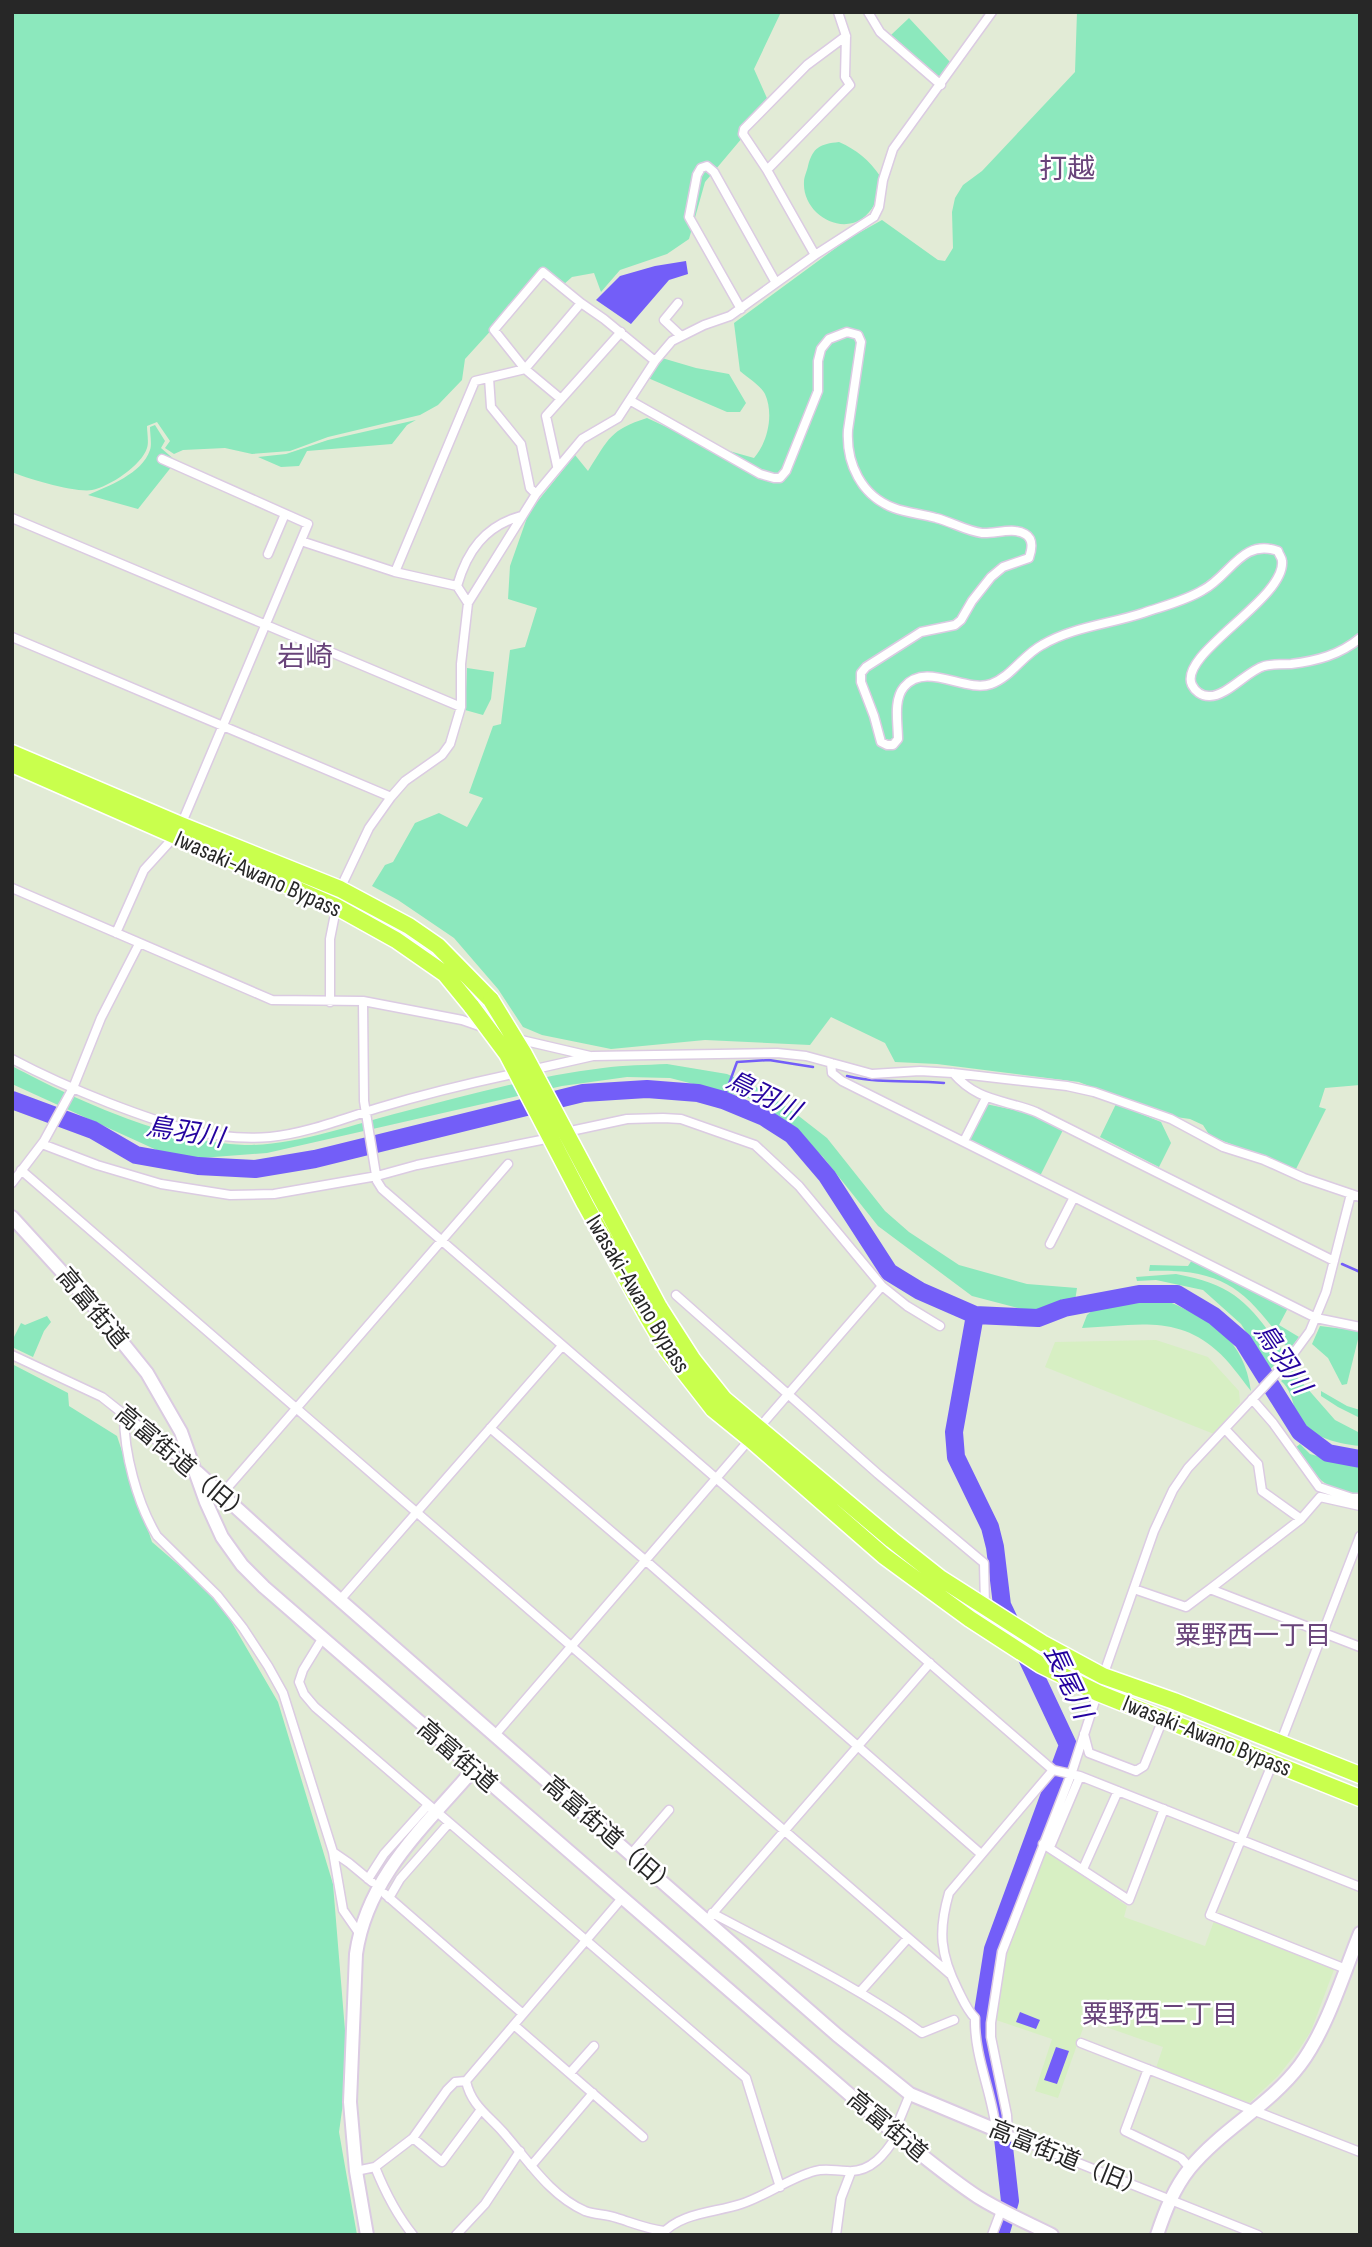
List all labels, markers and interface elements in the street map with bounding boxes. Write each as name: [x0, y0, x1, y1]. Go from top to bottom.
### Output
district label: 打越: [1039, 153, 1095, 186]
district label: 岩崎: [277, 641, 333, 674]
street label: Iwasaki-Awano Bypass: [170, 824, 346, 924]
water label: 鳥羽川: [721, 1065, 808, 1128]
water label: 鳥羽川: [144, 1112, 229, 1155]
street label: Iwasaki-Awano Bypass: [579, 1210, 697, 1378]
street label: 高富街道: [50, 1262, 134, 1354]
water label: 鳥羽川: [1247, 1318, 1318, 1402]
street label: 高富街道（旧）: [109, 1399, 257, 1529]
district label: 粟野西一丁目: [1175, 1621, 1331, 1652]
water label: 長尾川: [1036, 1640, 1099, 1727]
street label: Iwasaki-Awano Bypass: [1118, 1689, 1296, 1783]
street label: 高富街道: [411, 1714, 503, 1798]
street label: 高富街道（旧）: [537, 1770, 683, 1902]
district label: 粟野西二丁目: [1082, 2000, 1238, 2031]
street label: 高富街道: [841, 2084, 933, 2168]
street label: 高富街道（旧）: [985, 2114, 1151, 2204]

